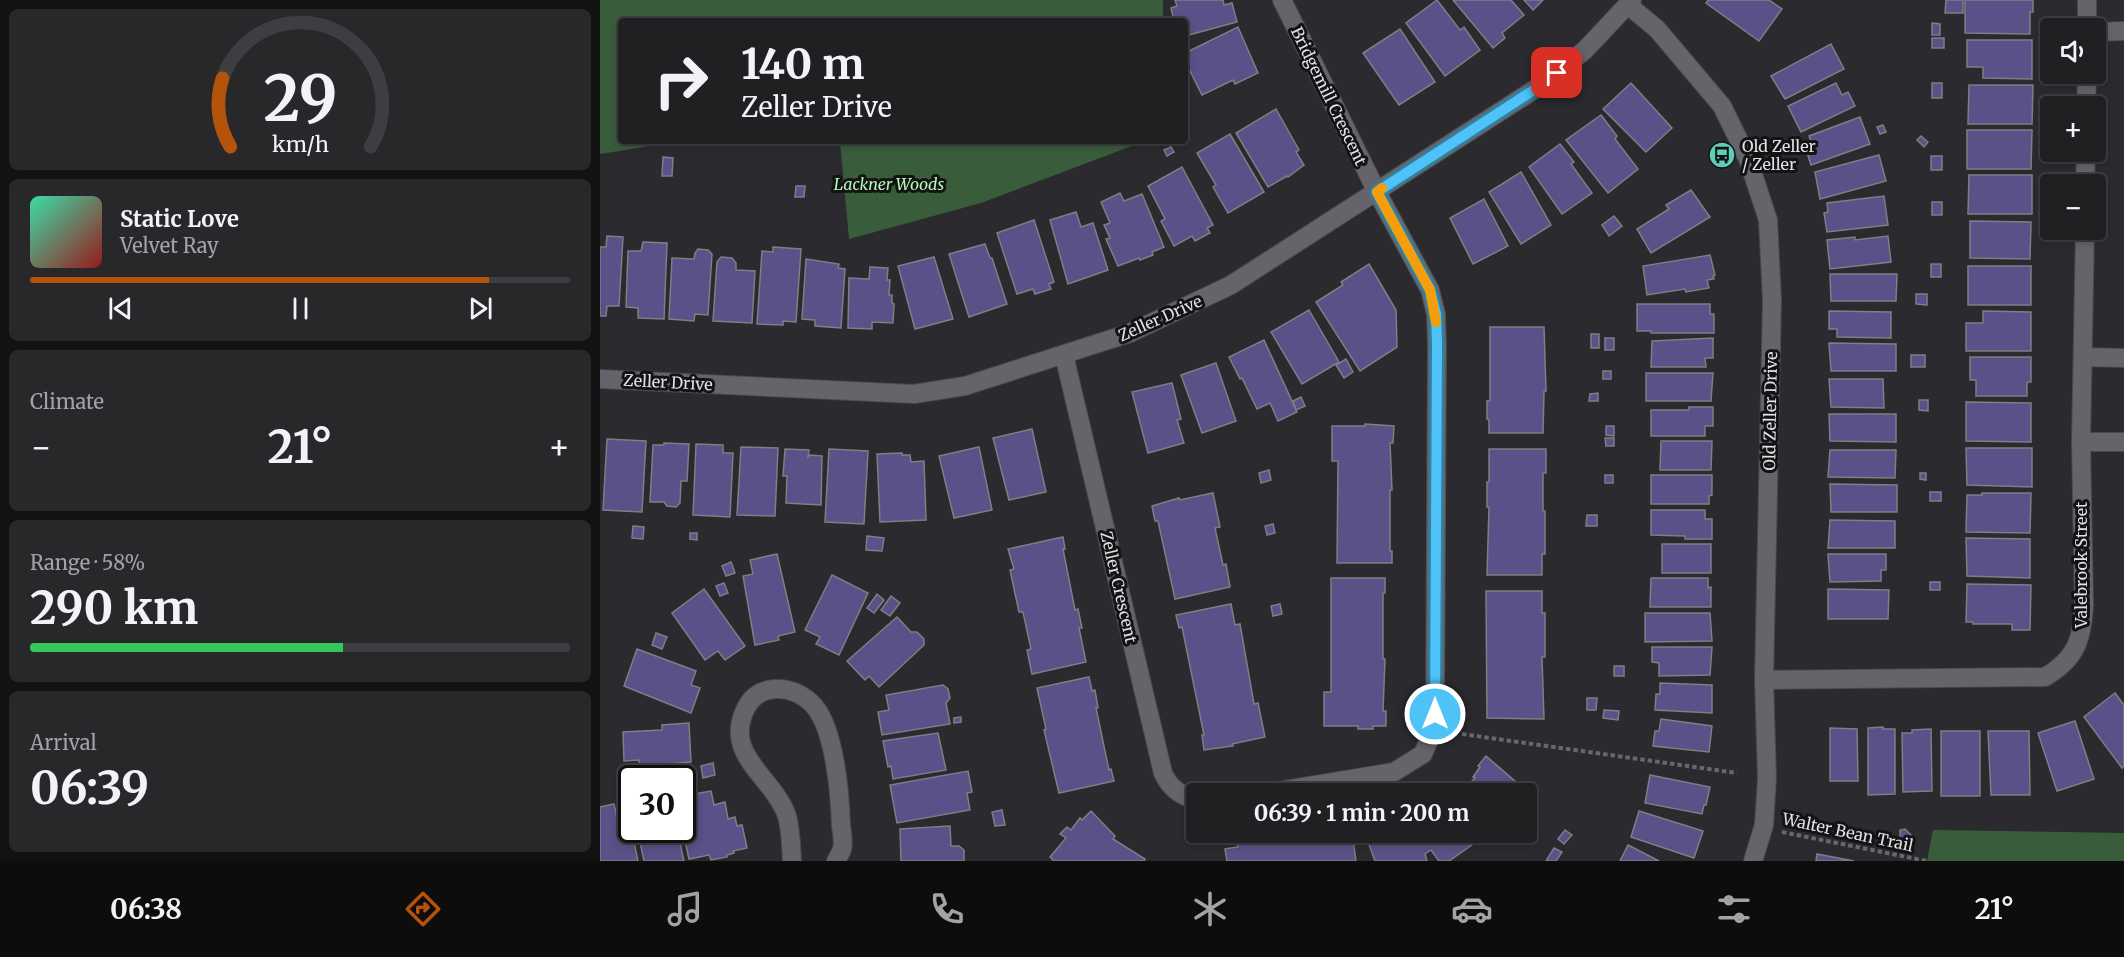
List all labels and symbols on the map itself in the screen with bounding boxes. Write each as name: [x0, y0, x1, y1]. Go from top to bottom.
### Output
street label: Bridgemill Crescent: [1287, 24, 1372, 169]
pin: [1531, 47, 1582, 98]
place label: Old Zeller / Zeller: [1742, 136, 1816, 174]
bus stop icon: Old Zeller / Zeller: [1707, 140, 1737, 170]
park label: Lackner Woods: [834, 174, 945, 194]
street label: Zeller Drive: [1115, 291, 1205, 345]
street label: Old Zeller Drive: [1759, 351, 1781, 471]
street label: Zeller Drive: [623, 370, 713, 394]
street label: Valebrook Street: [2071, 501, 2091, 629]
street label: Zeller Crescent: [1096, 529, 1142, 646]
position arrow: [1403, 682, 1467, 746]
speed limit sign: 30: [618, 765, 696, 843]
street label: Walter Bean Trail: [1780, 808, 1915, 856]

